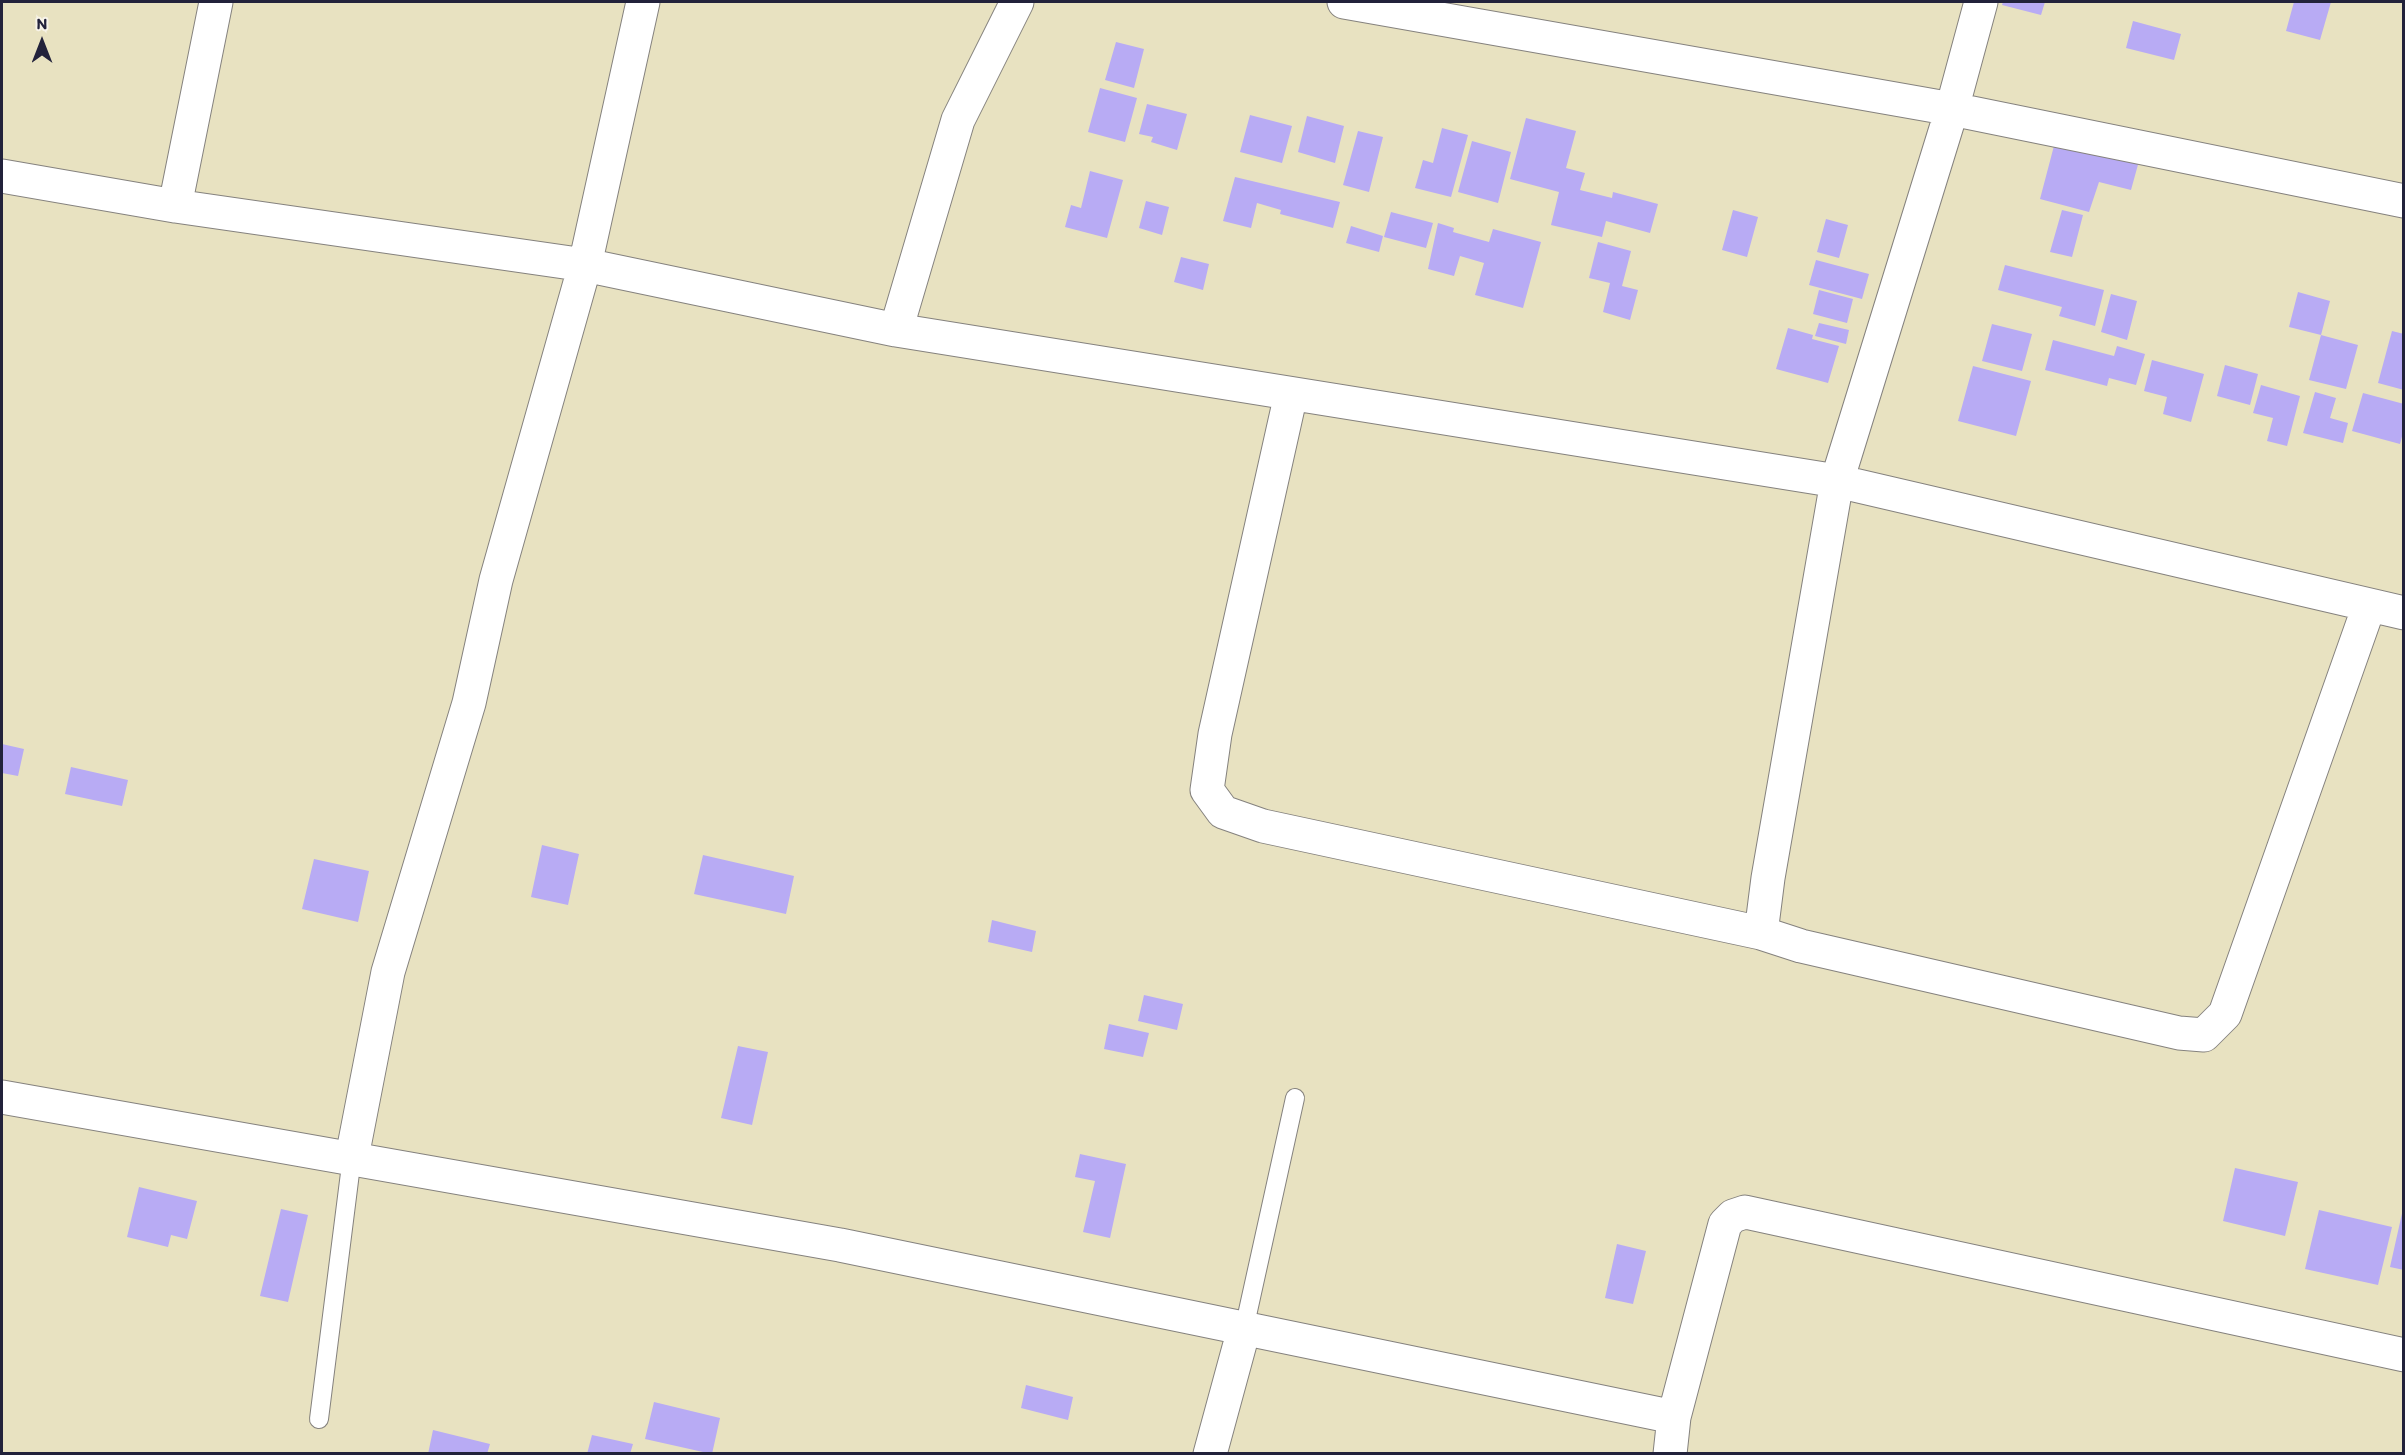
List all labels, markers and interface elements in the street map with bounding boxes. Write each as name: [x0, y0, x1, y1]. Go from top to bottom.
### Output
north arrow: [12, 12, 72, 72]
text: N: [37, 14, 47, 33]

